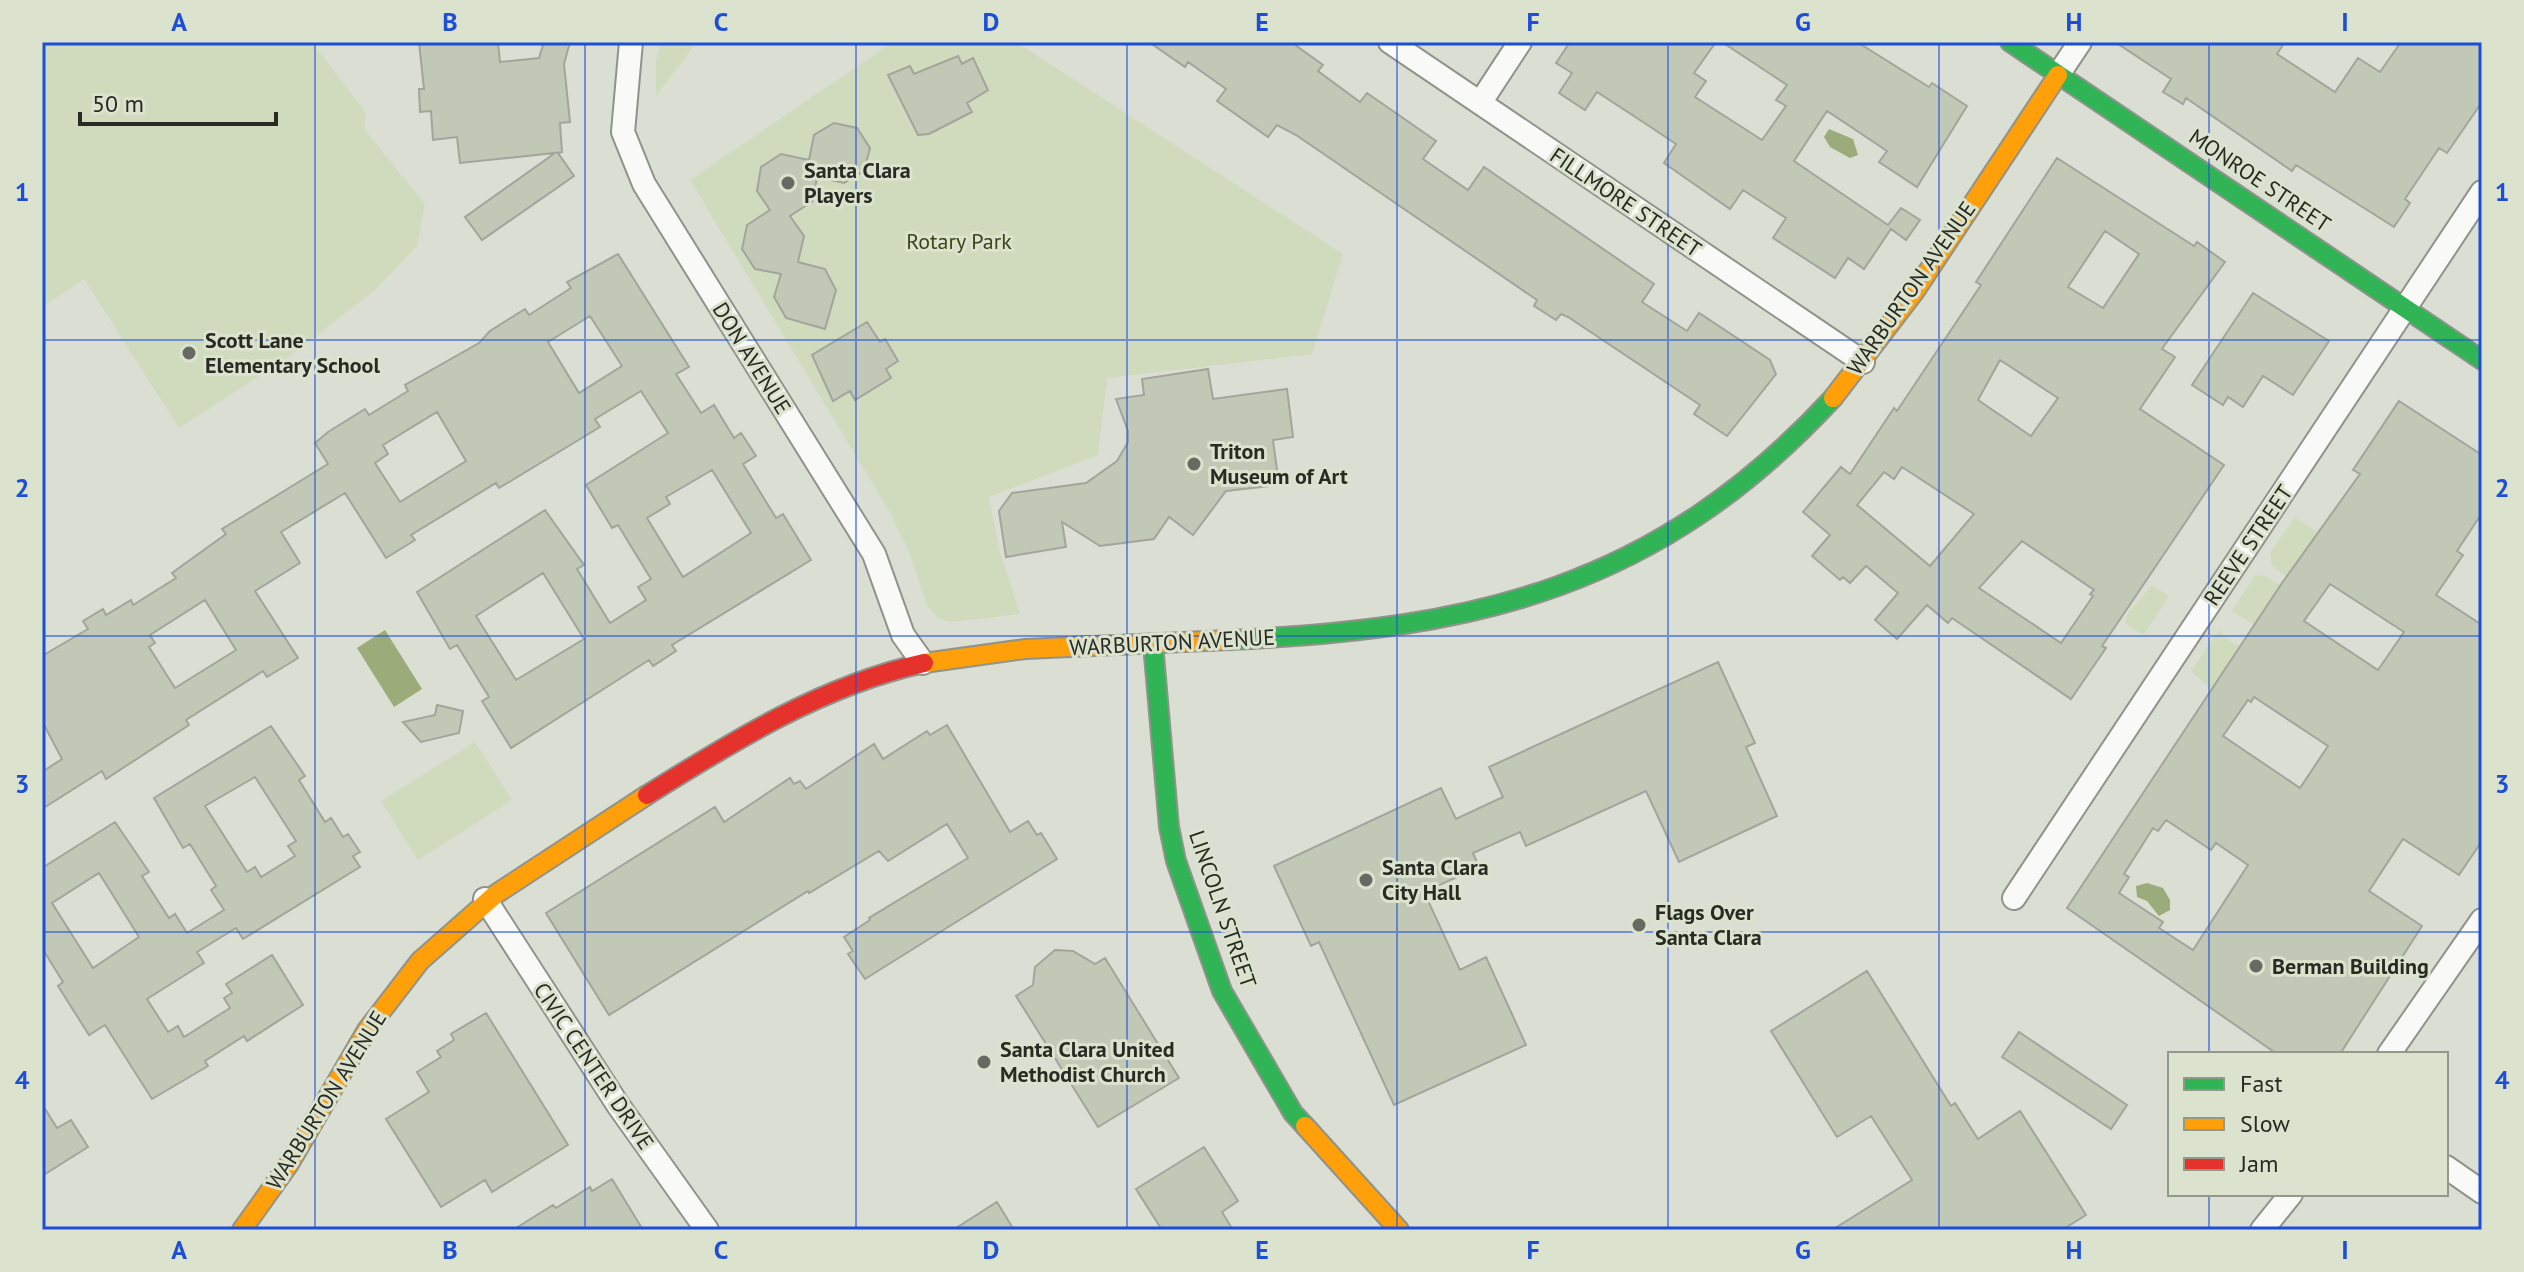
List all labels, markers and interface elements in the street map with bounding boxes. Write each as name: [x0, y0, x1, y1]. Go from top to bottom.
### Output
text: A: [171, 5, 187, 38]
text: B: [442, 5, 458, 38]
text: C: [714, 5, 728, 38]
text: D: [983, 5, 999, 38]
text: E: [1255, 5, 1269, 38]
text: F: [1526, 5, 1540, 38]
text: G: [1795, 5, 1811, 38]
text: H: [2066, 5, 2082, 38]
text: I: [2341, 5, 2349, 38]
scale bar: [80, 76, 276, 126]
text: 50 m: [92, 88, 144, 119]
street label: MONROE STREET: [2184, 122, 2336, 238]
street label: FILLMORE STREET: [1545, 141, 1707, 263]
place label: Santa Clara Players: [804, 156, 911, 209]
marker: Santa Clara Players: [779, 174, 797, 192]
text: 1: [15, 175, 29, 208]
text: 1: [2495, 175, 2509, 208]
street label: WARBURTON AVENUE: [1841, 196, 1981, 380]
park label: Rotary Park: [906, 227, 1012, 255]
street label: DON AVENUE: [707, 297, 797, 419]
place label: Scott Lane Elementary School: [205, 326, 380, 379]
marker: Scott Lane Elementary School: [180, 344, 198, 362]
place label: Triton Museum of Art: [1210, 437, 1348, 490]
marker: Triton Museum of Art: [1185, 455, 1203, 473]
text: 2: [15, 471, 29, 504]
text: 2: [2495, 471, 2509, 504]
street label: REEVE STREET: [2197, 479, 2299, 611]
street label: WARBURTON AVENUE: [1069, 623, 1275, 661]
text: 3: [15, 767, 29, 800]
text: 3: [2495, 767, 2509, 800]
street label: LINCOLN STREET: [1183, 827, 1263, 991]
place label: Santa Clara City Hall: [1382, 853, 1489, 906]
marker: Santa Clara City Hall: [1357, 871, 1375, 889]
place label: Flags Over Santa Clara: [1655, 898, 1762, 951]
marker: Flags Over Santa Clara: [1630, 916, 1648, 934]
place label: Berman Building: [2272, 952, 2429, 980]
marker: Berman Building: [2247, 957, 2265, 975]
street label: CIVIC CENTER DRIVE: [528, 977, 660, 1155]
street label: WARBURTON AVENUE: [260, 1005, 392, 1195]
place label: Santa Clara United Methodist Church: [1000, 1035, 1175, 1088]
legend: [2168, 1052, 2448, 1196]
marker: Santa Clara United Methodist Church: [975, 1053, 993, 1071]
text: 4: [15, 1063, 30, 1096]
text: 4: [2495, 1063, 2510, 1096]
text: Fast: [2240, 1068, 2283, 1099]
text: Slow: [2240, 1108, 2290, 1139]
text: Jam: [2239, 1148, 2278, 1179]
text: A: [171, 1233, 187, 1266]
text: B: [442, 1233, 458, 1266]
text: C: [714, 1233, 728, 1266]
text: D: [983, 1233, 999, 1266]
text: E: [1255, 1233, 1269, 1266]
text: F: [1526, 1233, 1540, 1266]
text: G: [1795, 1233, 1811, 1266]
text: H: [2066, 1233, 2082, 1266]
text: I: [2341, 1233, 2349, 1266]

